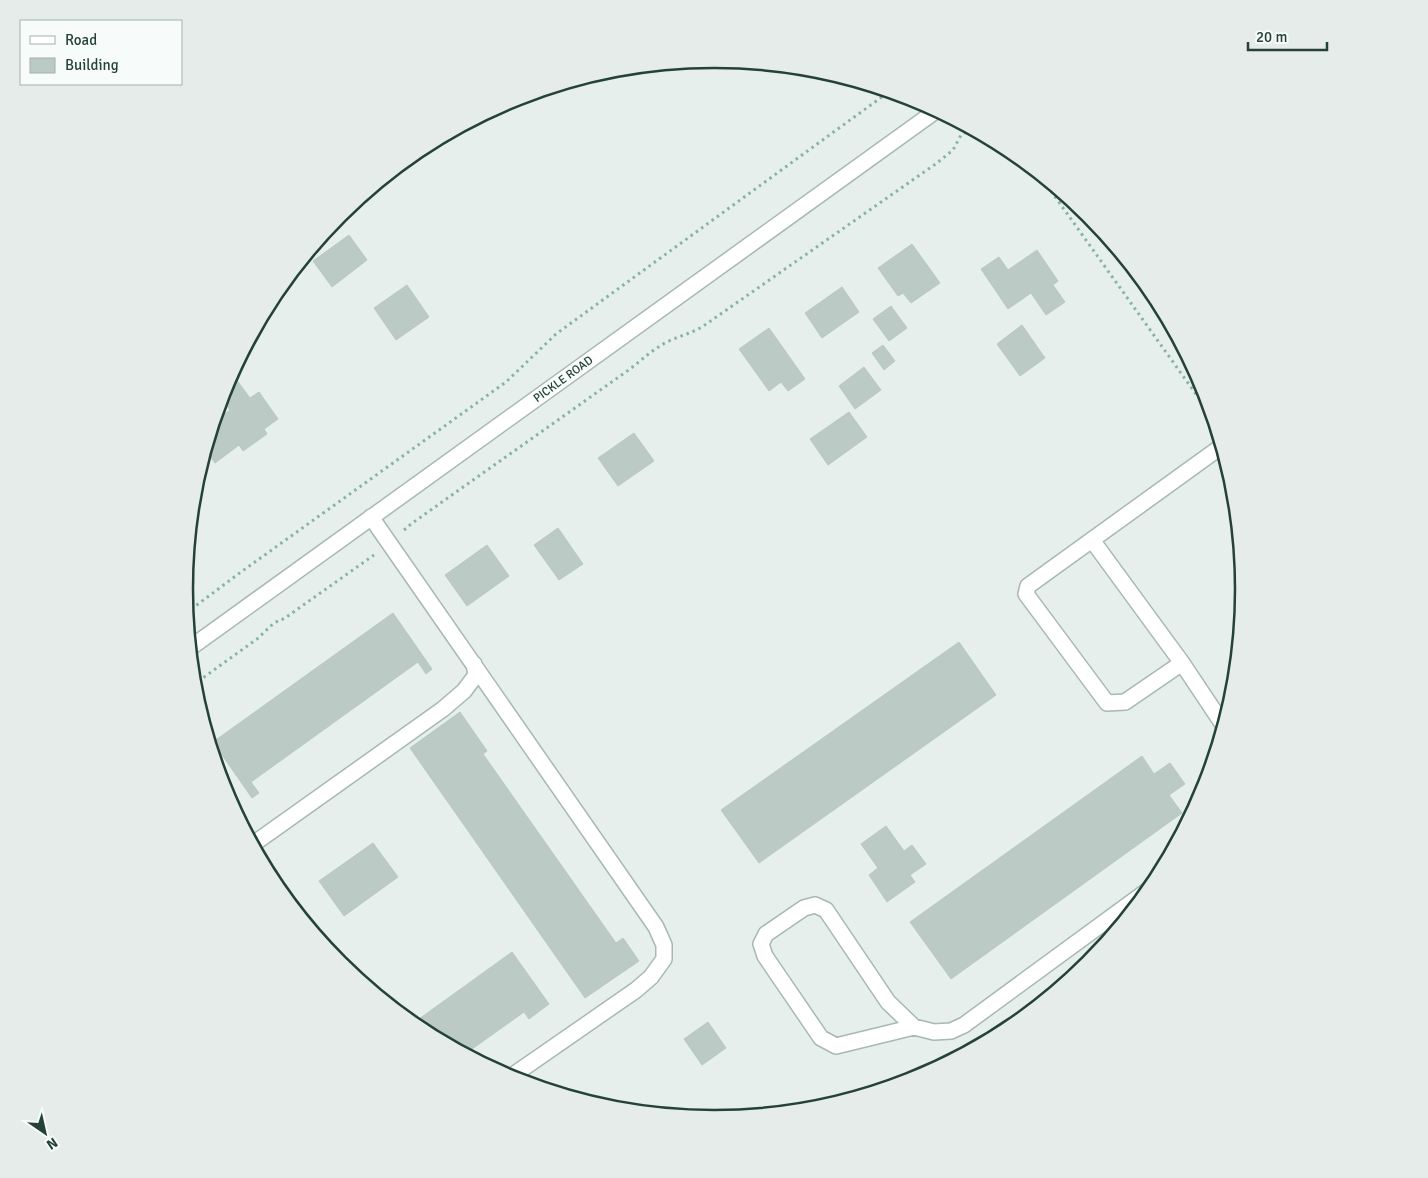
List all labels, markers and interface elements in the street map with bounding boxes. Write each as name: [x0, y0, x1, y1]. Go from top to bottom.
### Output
legend: [20, 20, 182, 85]
scale bar: [1248, 20, 1327, 52]
text: 20 m: [1256, 28, 1287, 46]
text: Road: [65, 31, 97, 49]
text: Building: [65, 56, 119, 74]
street label: PICKLE ROAD: [530, 353, 596, 406]
north arrow: [20, 1108, 70, 1158]
text: N: [43, 1134, 61, 1153]

